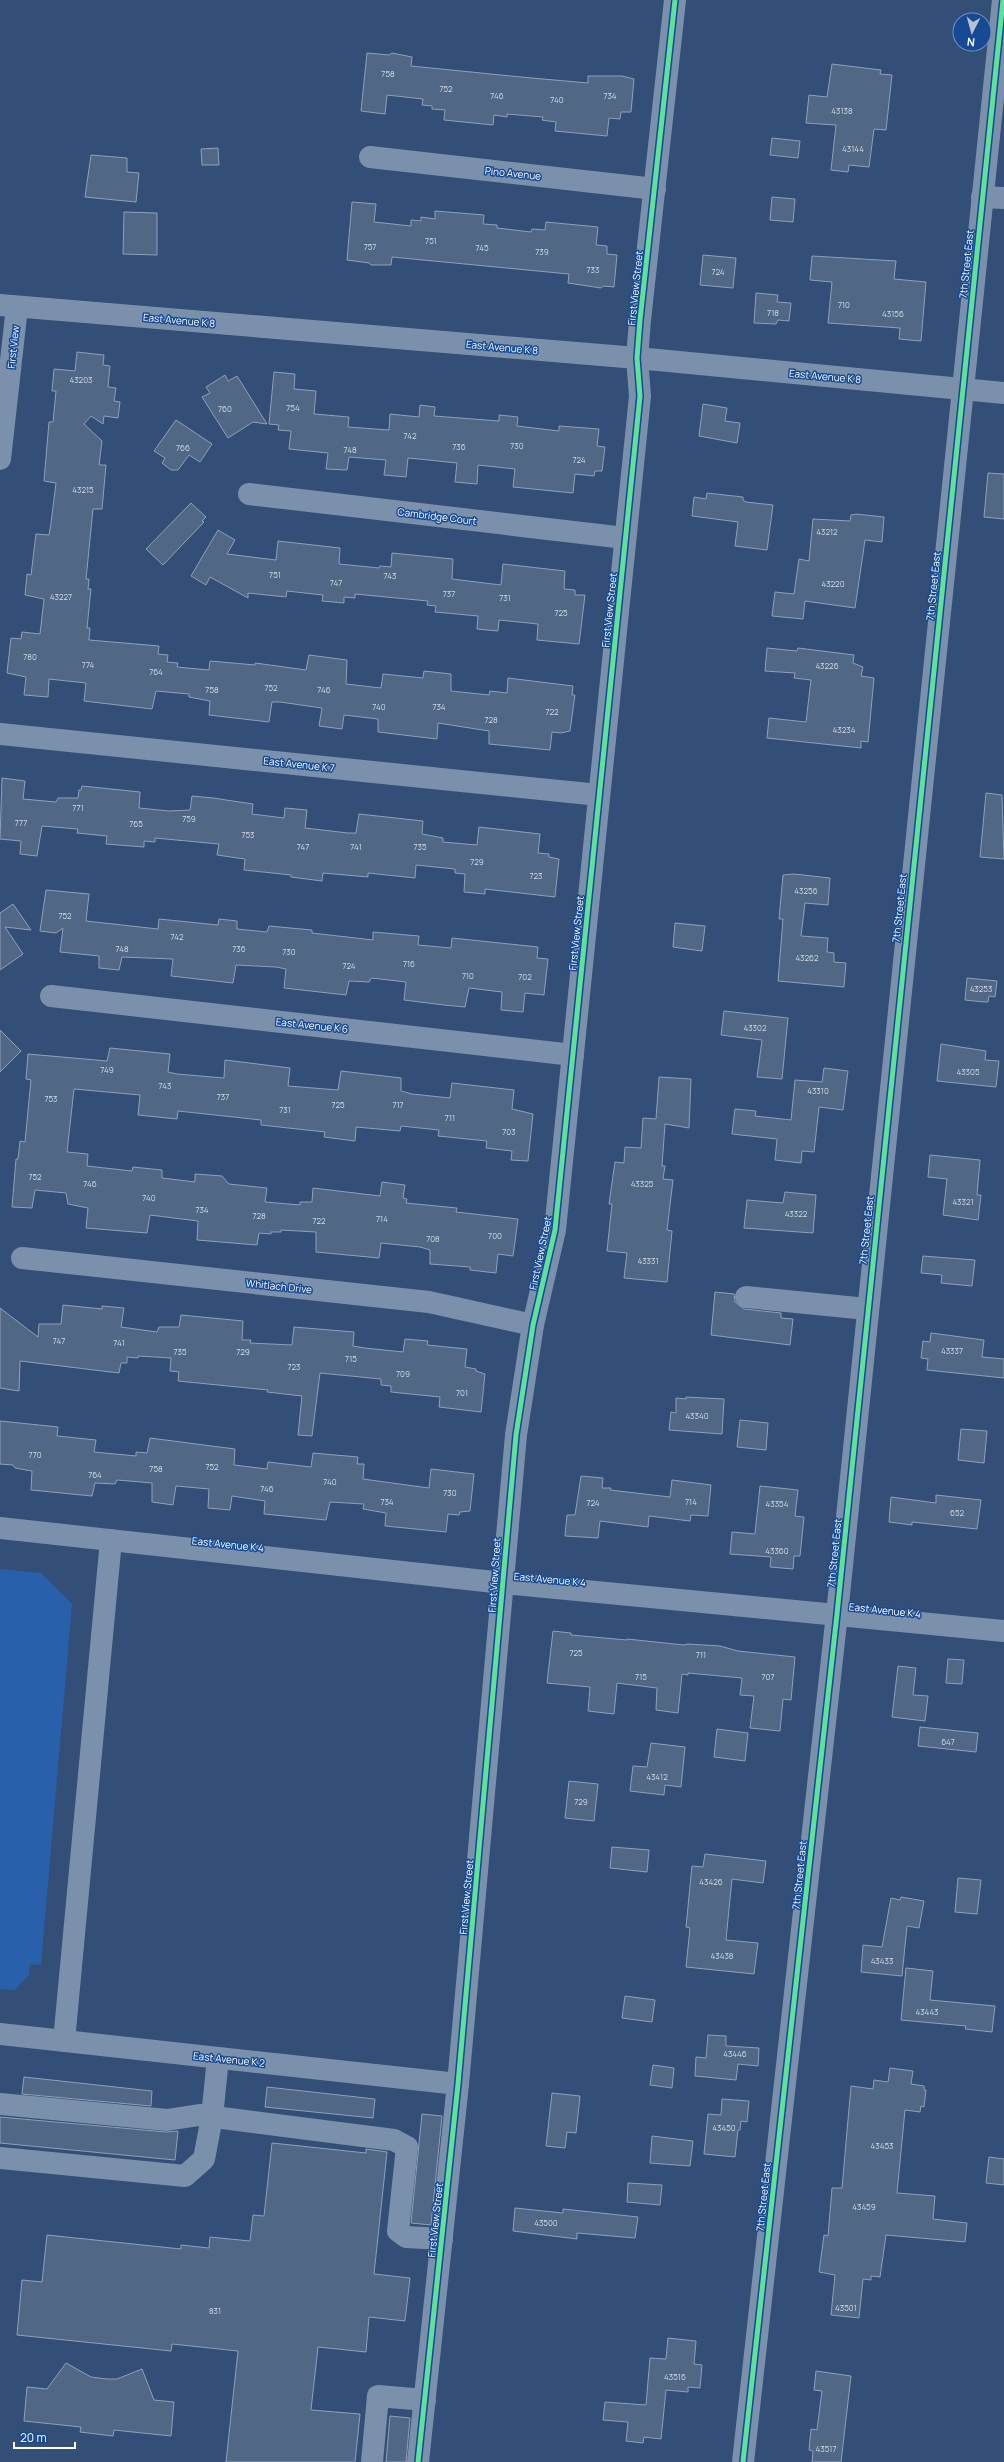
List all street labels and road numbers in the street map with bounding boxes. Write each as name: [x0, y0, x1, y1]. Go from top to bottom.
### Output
street label: Pino Avenue: [484, 163, 542, 183]
street label: 7th Street East: [955, 229, 977, 299]
street label: First View Street: [624, 250, 646, 326]
street label: East Avenue K 8: [142, 310, 216, 330]
street label: First View: [4, 324, 22, 369]
street label: East Avenue K 8: [465, 337, 539, 357]
street label: East Avenue K 8: [788, 366, 862, 386]
street label: Cambridge Court: [397, 504, 477, 528]
street label: 7th Street East: [922, 551, 944, 621]
street label: First View Street: [598, 572, 620, 648]
street label: East Avenue K 7: [263, 753, 335, 775]
street label: 7th Street East: [888, 873, 910, 943]
street label: First View Street: [565, 895, 587, 971]
street label: East Avenue K 6: [275, 1014, 349, 1036]
street label: 7th Street East: [855, 1195, 877, 1265]
street label: First View Street: [525, 1215, 555, 1291]
street label: Whitlach Drive: [245, 1276, 313, 1296]
street label: 7th Street East: [823, 1518, 845, 1588]
street label: East Avenue K 4: [191, 1533, 265, 1555]
street label: First View Street: [484, 1537, 504, 1613]
street label: East Avenue K 4: [513, 1569, 587, 1589]
street label: East Avenue K 4: [848, 1599, 922, 1621]
street label: 7th Street East: [788, 1840, 810, 1910]
street label: First View Street: [456, 1859, 476, 1935]
street label: East Avenue K 2: [192, 2048, 266, 2070]
street label: 7th Street East: [752, 2162, 774, 2232]
street label: First View Street: [424, 2182, 446, 2258]

